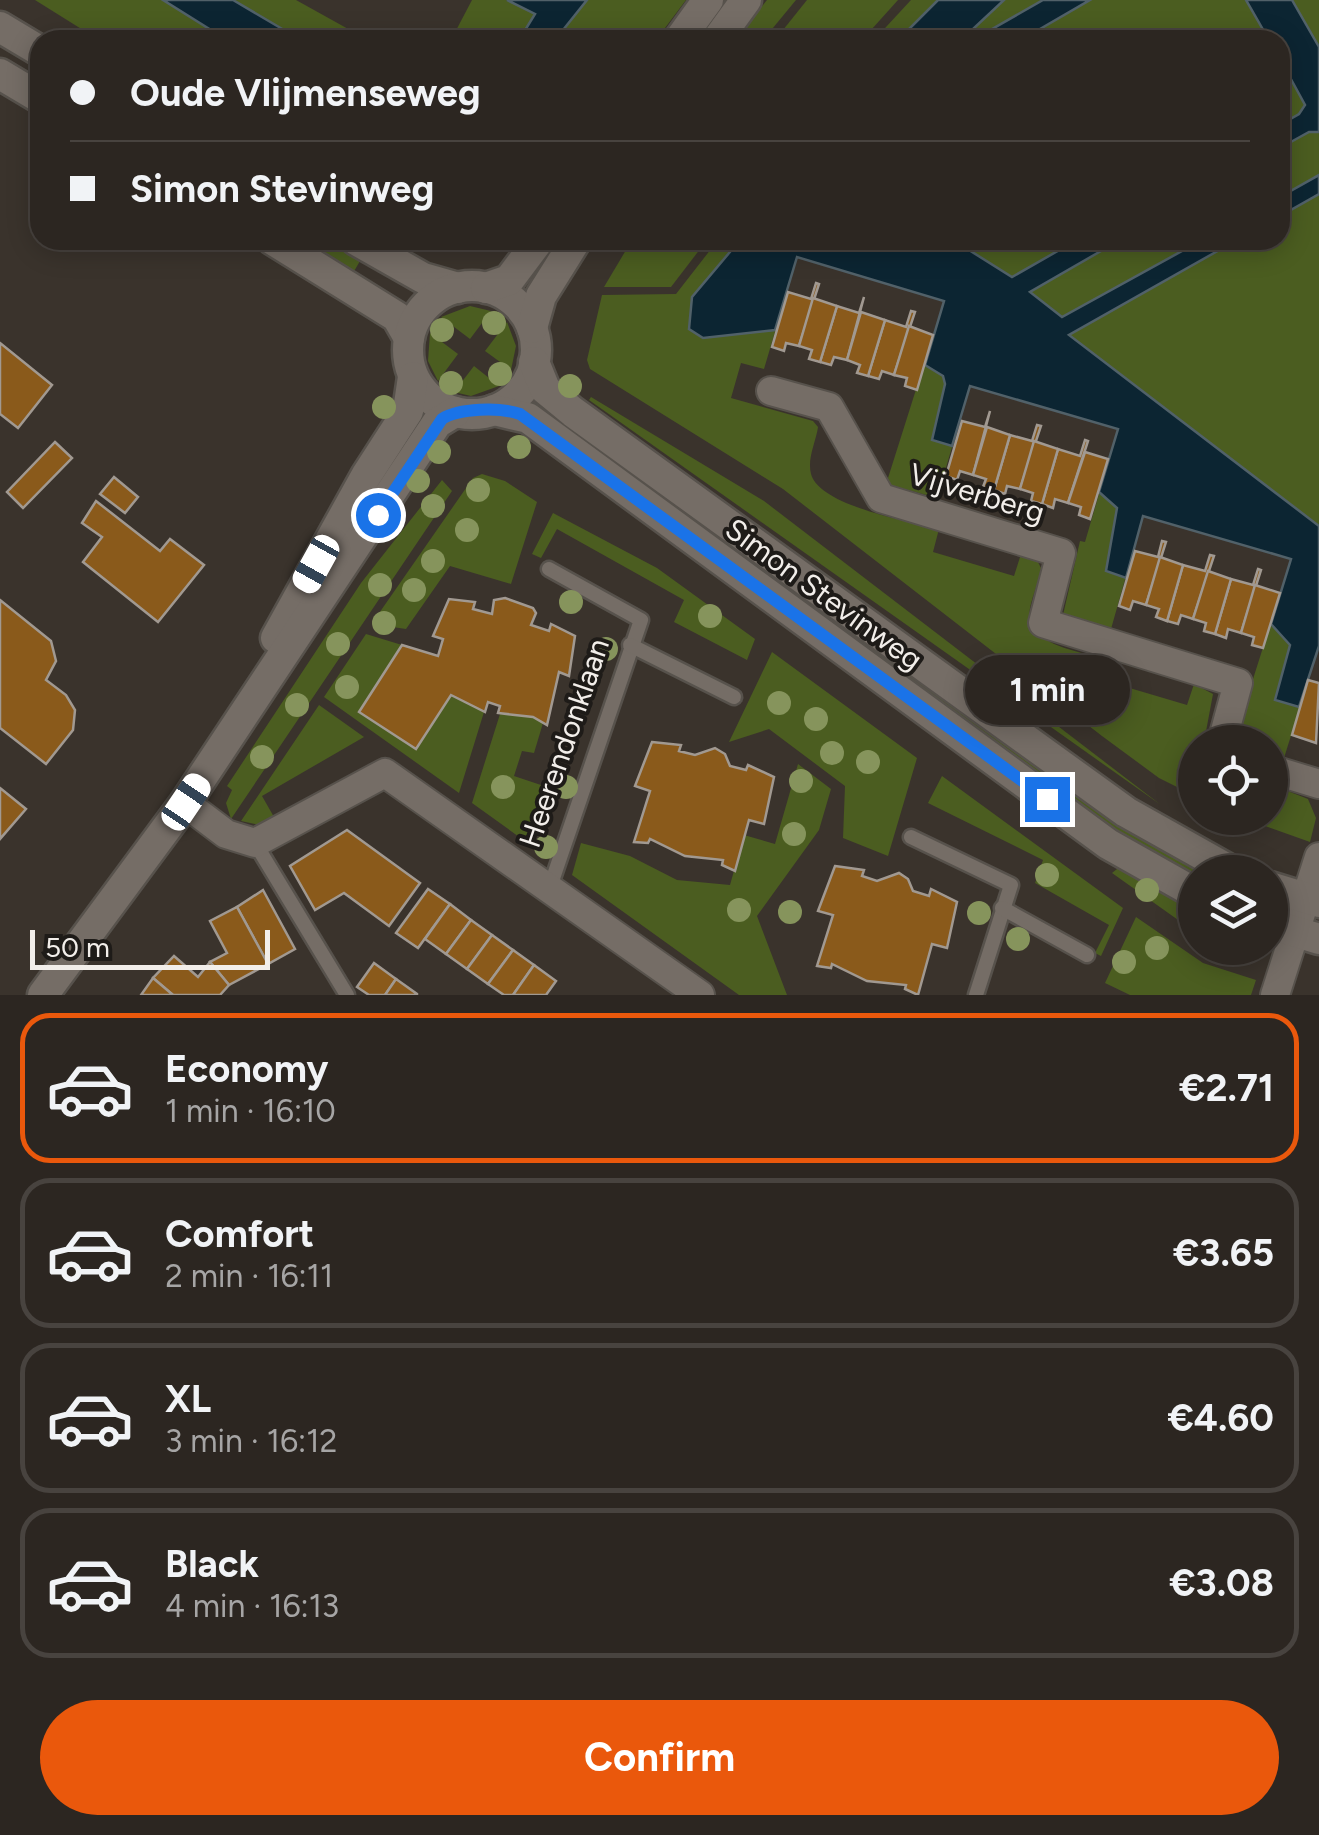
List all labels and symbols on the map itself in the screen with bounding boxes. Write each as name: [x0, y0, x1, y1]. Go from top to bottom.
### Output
street label: Vijverberg: [905, 455, 1049, 531]
route start: [356, 493, 401, 538]
street label: Simon Stevinweg: [718, 510, 930, 678]
car: [288, 530, 344, 598]
street label: Heerendonklaan: [511, 634, 617, 852]
callout: 1 min: [964, 654, 1130, 724]
car: [157, 769, 215, 835]
route end: [1025, 777, 1070, 822]
scale bar: [30, 925, 270, 970]

